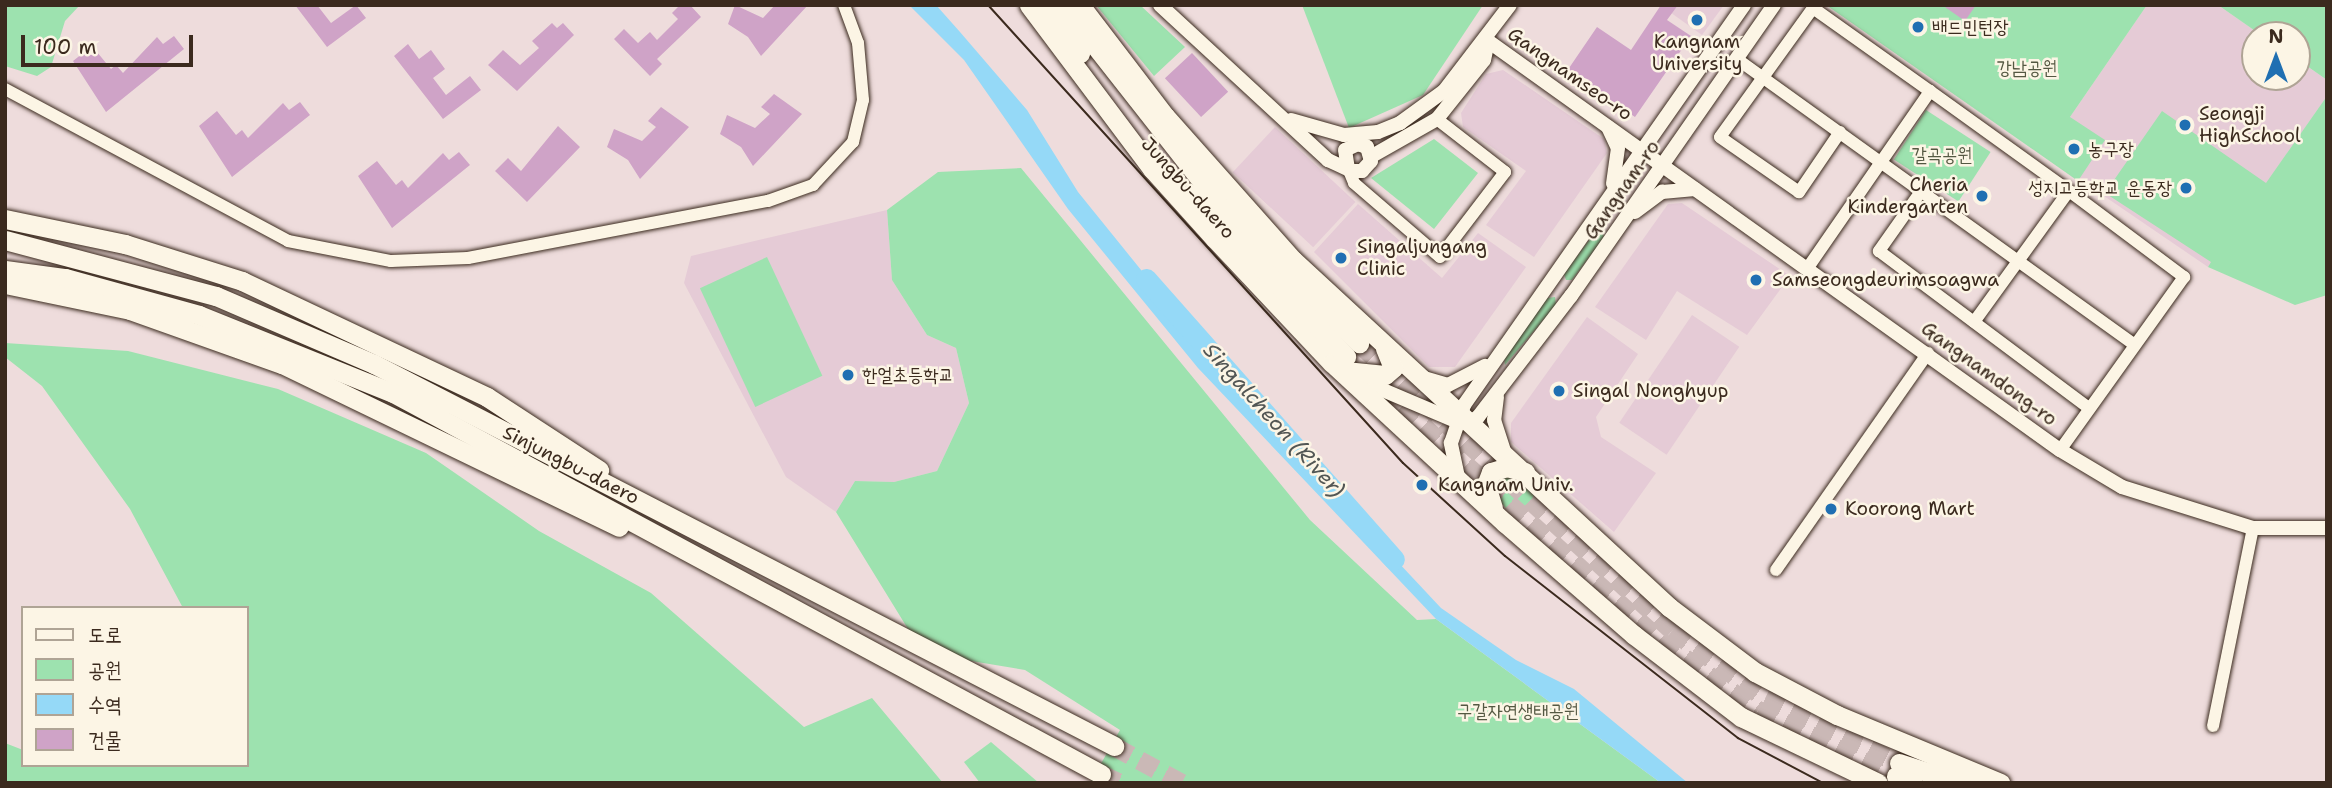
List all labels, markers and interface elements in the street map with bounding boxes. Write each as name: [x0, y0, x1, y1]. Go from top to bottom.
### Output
marker: Kangnam University: [1689, 12, 1705, 28]
place label: 배드민턴장: [1932, 16, 2008, 38]
marker: 배드민턴장: [1910, 19, 1926, 35]
scale bar: [24, 21, 196, 65]
north arrow: [2241, 21, 2311, 91]
street label: Gangnamseo-ro: [1503, 22, 1637, 126]
text: N: [2268, 24, 2284, 49]
place label: Kangnam University: [1652, 31, 1742, 75]
text: 100 m: [34, 33, 97, 61]
park label: 강남공원: [1996, 57, 2058, 79]
place label: Seongji HighSchool: [2199, 103, 2301, 147]
marker: Seongji HighSchool: [2177, 117, 2193, 133]
street label: Jungbu-daero: [1136, 132, 1240, 244]
street label: Gangnam-ro: [1579, 136, 1665, 244]
place label: 농구장: [2088, 138, 2134, 160]
marker: 농구장: [2066, 141, 2082, 157]
park label: 갈곡공원: [1911, 144, 1973, 166]
place label: Cheria Kindergarten: [1847, 174, 1968, 218]
place label: 성지고등학교 운동장: [2028, 177, 2172, 199]
marker: 성지고등학교 운동장: [2178, 180, 2194, 196]
marker: Cheria Kindergarten: [1974, 188, 1990, 204]
place label: Singaljungang Clinic: [1357, 236, 1487, 280]
marker: Singaljungang Clinic: [1331, 248, 1351, 268]
place label: Samseongdeurimsoagwa: [1772, 269, 1999, 291]
marker: Samseongdeurimsoagwa: [1746, 270, 1766, 290]
street label: Gangnamdong-ro: [1917, 317, 2061, 431]
water label: Singalcheon (River): [1198, 338, 1350, 502]
place label: 한얼초등학교: [862, 364, 954, 386]
marker: 한얼초등학교: [840, 367, 856, 383]
place label: Singal Nonghyup: [1573, 380, 1729, 402]
marker: Singal Nonghyup: [1551, 383, 1567, 399]
street label: Sinjungbu-daero: [499, 421, 643, 509]
place label: Kangnam Univ.: [1438, 474, 1574, 496]
marker: Kangnam Univ.: [1412, 475, 1432, 495]
place label: Koorong Mart: [1845, 498, 1975, 520]
marker: Koorong Mart: [1823, 501, 1839, 517]
legend: [21, 606, 248, 767]
text: 도로: [88, 621, 122, 649]
text: 공원: [88, 656, 122, 684]
text: 수역: [88, 691, 122, 719]
park label: 구갈자연생태공원: [1457, 700, 1579, 722]
text: 건물: [88, 726, 122, 754]

